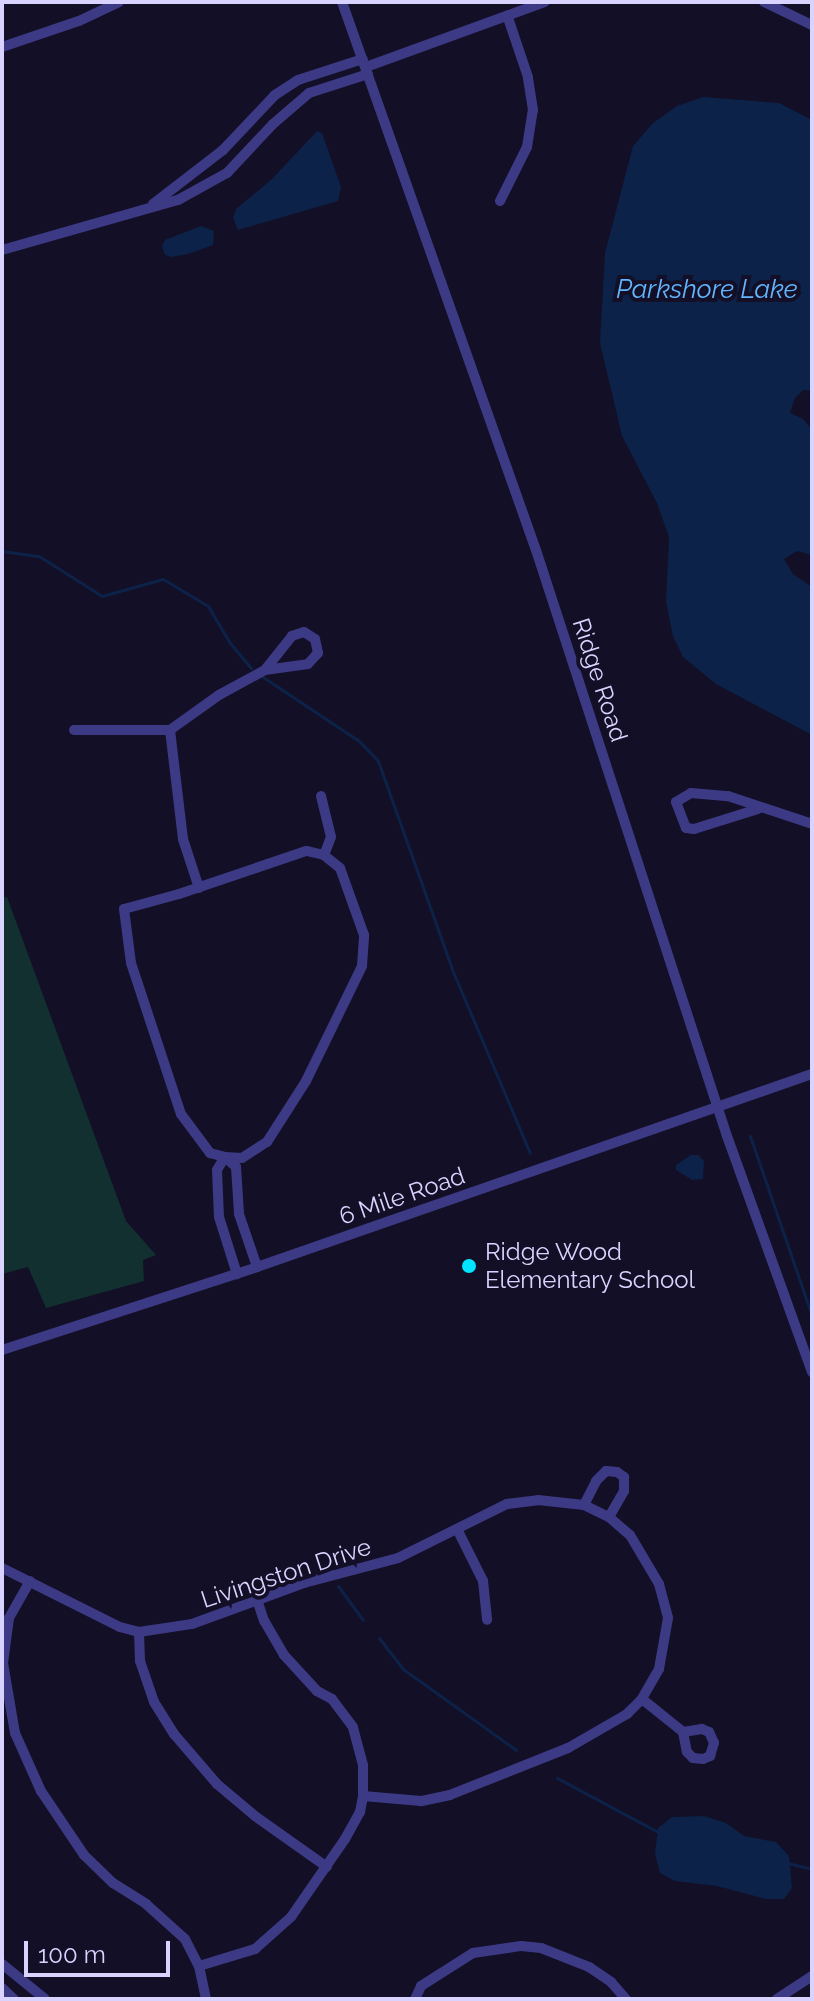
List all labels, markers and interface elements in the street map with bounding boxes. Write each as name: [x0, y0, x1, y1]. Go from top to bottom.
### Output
water label: Parkshore Lake: [616, 274, 798, 306]
street label: Ridge Road: [566, 615, 634, 745]
street label: 6 Mile Road: [335, 1161, 469, 1231]
place label: Ridge Wood Elementary School: [485, 1238, 696, 1294]
marker: Ridge Wood Elementary School: [460, 1257, 478, 1275]
street label: Livingston Drive: [197, 1532, 375, 1614]
scale bar: [28, 1925, 174, 1975]
text: 100 m: [38, 1940, 106, 1969]

